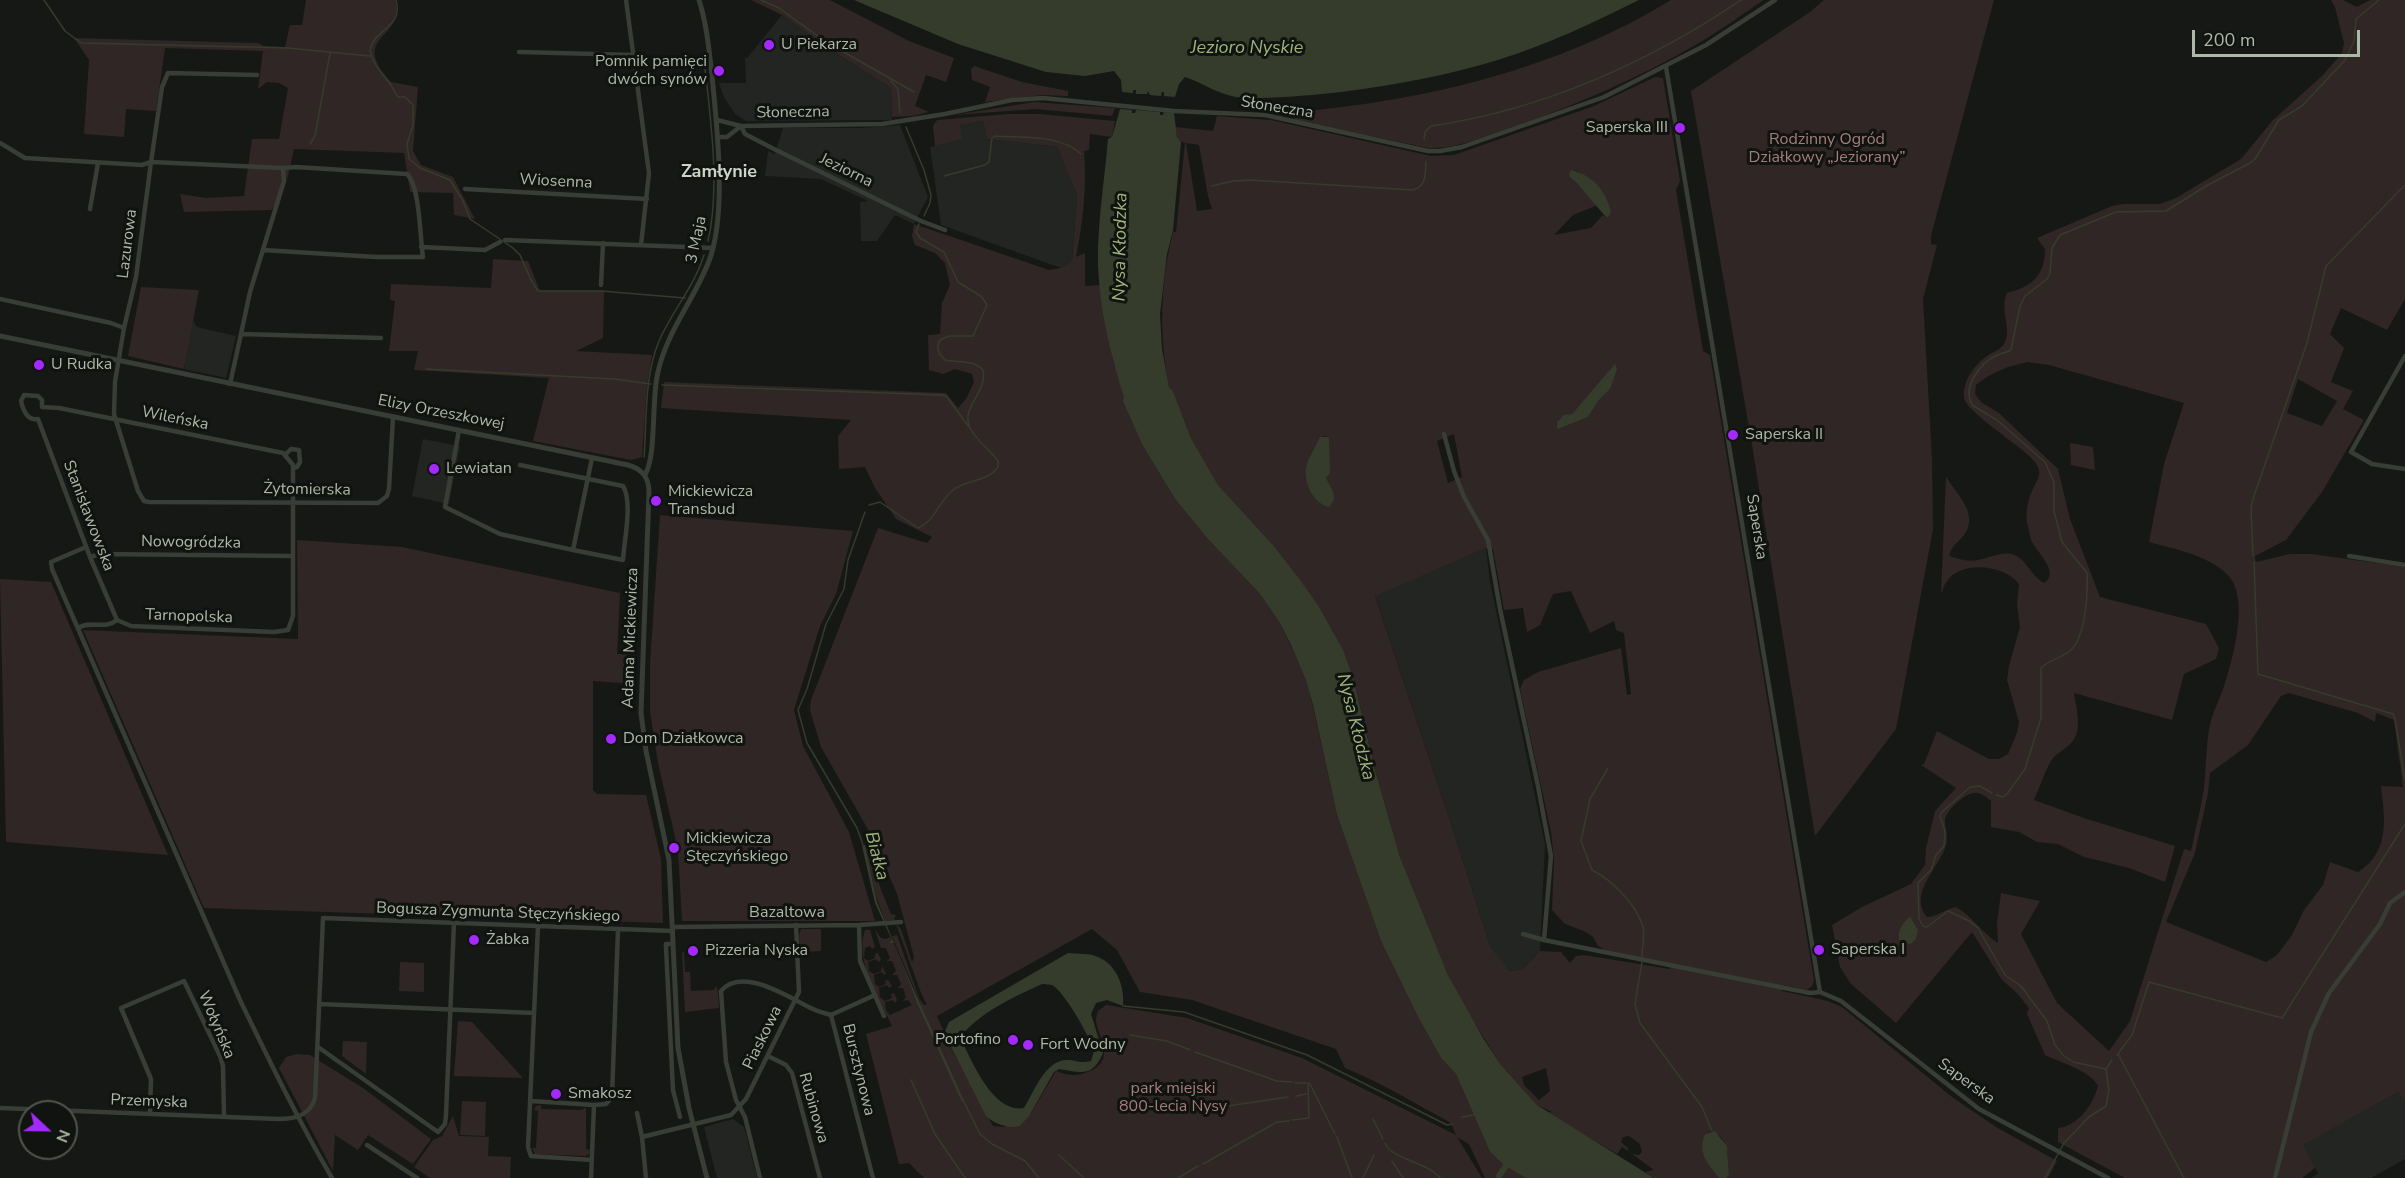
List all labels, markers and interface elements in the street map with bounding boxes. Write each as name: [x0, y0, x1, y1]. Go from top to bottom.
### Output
scale bar: [2195, 18, 2363, 56]
text: 200 m: [2203, 28, 2255, 52]
place label: U Piekarza: [781, 35, 857, 55]
marker: U Piekarza: [762, 38, 776, 52]
water label: Jezioro Nyskie: [1191, 38, 1303, 60]
place label: Pomnik pamięci dwóch synów: [595, 52, 707, 90]
marker: Pomnik pamięci dwóch synów: [712, 64, 726, 78]
street label: Słoneczna: [1239, 93, 1315, 123]
street label: Słoneczna: [756, 103, 830, 123]
place label: Saperska III: [1586, 118, 1668, 138]
marker: Saperska III: [1673, 121, 1687, 135]
park label: Rodzinny Ogród Działkowy „Jeziorany”: [1748, 130, 1906, 168]
street label: Jeziorna: [816, 150, 876, 192]
district label: Zamłynie: [681, 162, 757, 184]
street label: Wiosenna: [519, 171, 593, 193]
water label: Nysa Kłodzka: [1109, 192, 1133, 302]
street label: Lazurowa: [114, 208, 142, 280]
street label: 3 Maja: [683, 214, 711, 266]
place label: U Rudka: [51, 355, 112, 375]
marker: U Rudka: [32, 358, 46, 372]
street label: Elizy Orzeszkowej: [376, 391, 506, 435]
street label: Wileńska: [140, 403, 210, 435]
place label: Saperska II: [1745, 425, 1823, 445]
marker: Saperska II: [1726, 428, 1740, 442]
street label: Stanisławowska: [58, 458, 118, 574]
place label: Lewiatan: [446, 459, 512, 479]
marker: Lewiatan: [427, 462, 441, 476]
street label: Żytomierska: [263, 480, 351, 500]
place label: Mickiewicza Transbud: [668, 482, 753, 520]
street label: Saperska: [1741, 493, 1771, 561]
marker: Mickiewicza Transbud: [649, 494, 663, 508]
street label: Nowogródzka: [141, 533, 241, 553]
street label: Adama Mickiewicza: [619, 567, 643, 709]
street label: Tarnopolska: [145, 606, 233, 628]
water label: Nysa Kłodzka: [1331, 672, 1379, 782]
place label: Dom Działkowca: [623, 729, 744, 749]
marker: Dom Działkowca: [604, 732, 618, 746]
place label: Mickiewicza Stęczyńskiego: [686, 829, 788, 867]
water label: Białka: [859, 829, 893, 883]
marker: Mickiewicza Stęczyńskiego: [667, 841, 681, 855]
street label: Bogusza Zygmunta Stęczyńskiego: [376, 899, 620, 927]
street label: Bazaltowa: [749, 903, 825, 923]
place label: Żabka: [486, 930, 529, 950]
marker: Żabka: [467, 933, 481, 947]
place label: Saperska I: [1831, 940, 1905, 960]
place label: Pizzeria Nyska: [705, 941, 808, 961]
marker: Saperska I: [1812, 943, 1826, 957]
marker: Pizzeria Nyska: [686, 944, 700, 958]
street label: Wołyńska: [193, 988, 239, 1062]
street label: Piaskowa: [739, 1003, 787, 1073]
street label: Bursztynowa: [837, 1022, 879, 1118]
place label: Portofino: [935, 1030, 1001, 1050]
marker: Portofino: [1006, 1033, 1020, 1047]
place label: Fort Wodny: [1040, 1035, 1125, 1055]
marker: Fort Wodny: [1021, 1038, 1035, 1052]
street label: Saperska: [1934, 1055, 1998, 1109]
street label: Rubinowa: [794, 1071, 832, 1145]
park label: park miejski 800-lecia Nysy: [1119, 1079, 1227, 1117]
place label: Smakosz: [568, 1084, 632, 1104]
marker: Smakosz: [549, 1087, 563, 1101]
street label: Przemyska: [110, 1091, 188, 1113]
north arrow: [18, 1100, 78, 1160]
text: N: [50, 1126, 75, 1146]

